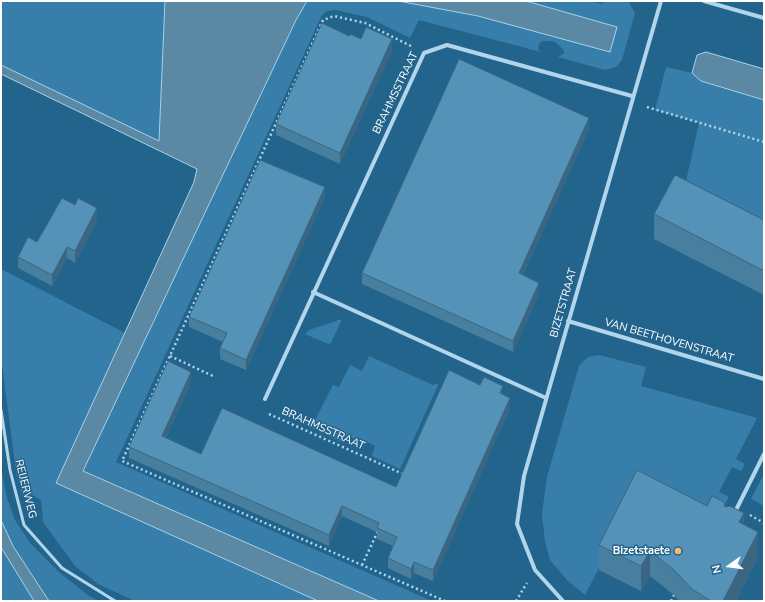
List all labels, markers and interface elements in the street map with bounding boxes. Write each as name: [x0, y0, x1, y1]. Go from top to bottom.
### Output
street label: BRAHMSSTRAAT: [370, 50, 422, 136]
street label: BIZETSTRAAT: [548, 267, 580, 339]
street label: VAN BEETHOVENSTRAAT: [603, 316, 735, 366]
street label: BRAHMSSTRAAT: [279, 405, 367, 453]
street label: REIJERWEG: [11, 458, 39, 520]
place label: Bizetstaete: [613, 544, 670, 558]
marker: Bizetstaete: [673, 546, 683, 556]
north arrow: [709, 546, 749, 586]
text: N: [709, 563, 725, 575]

